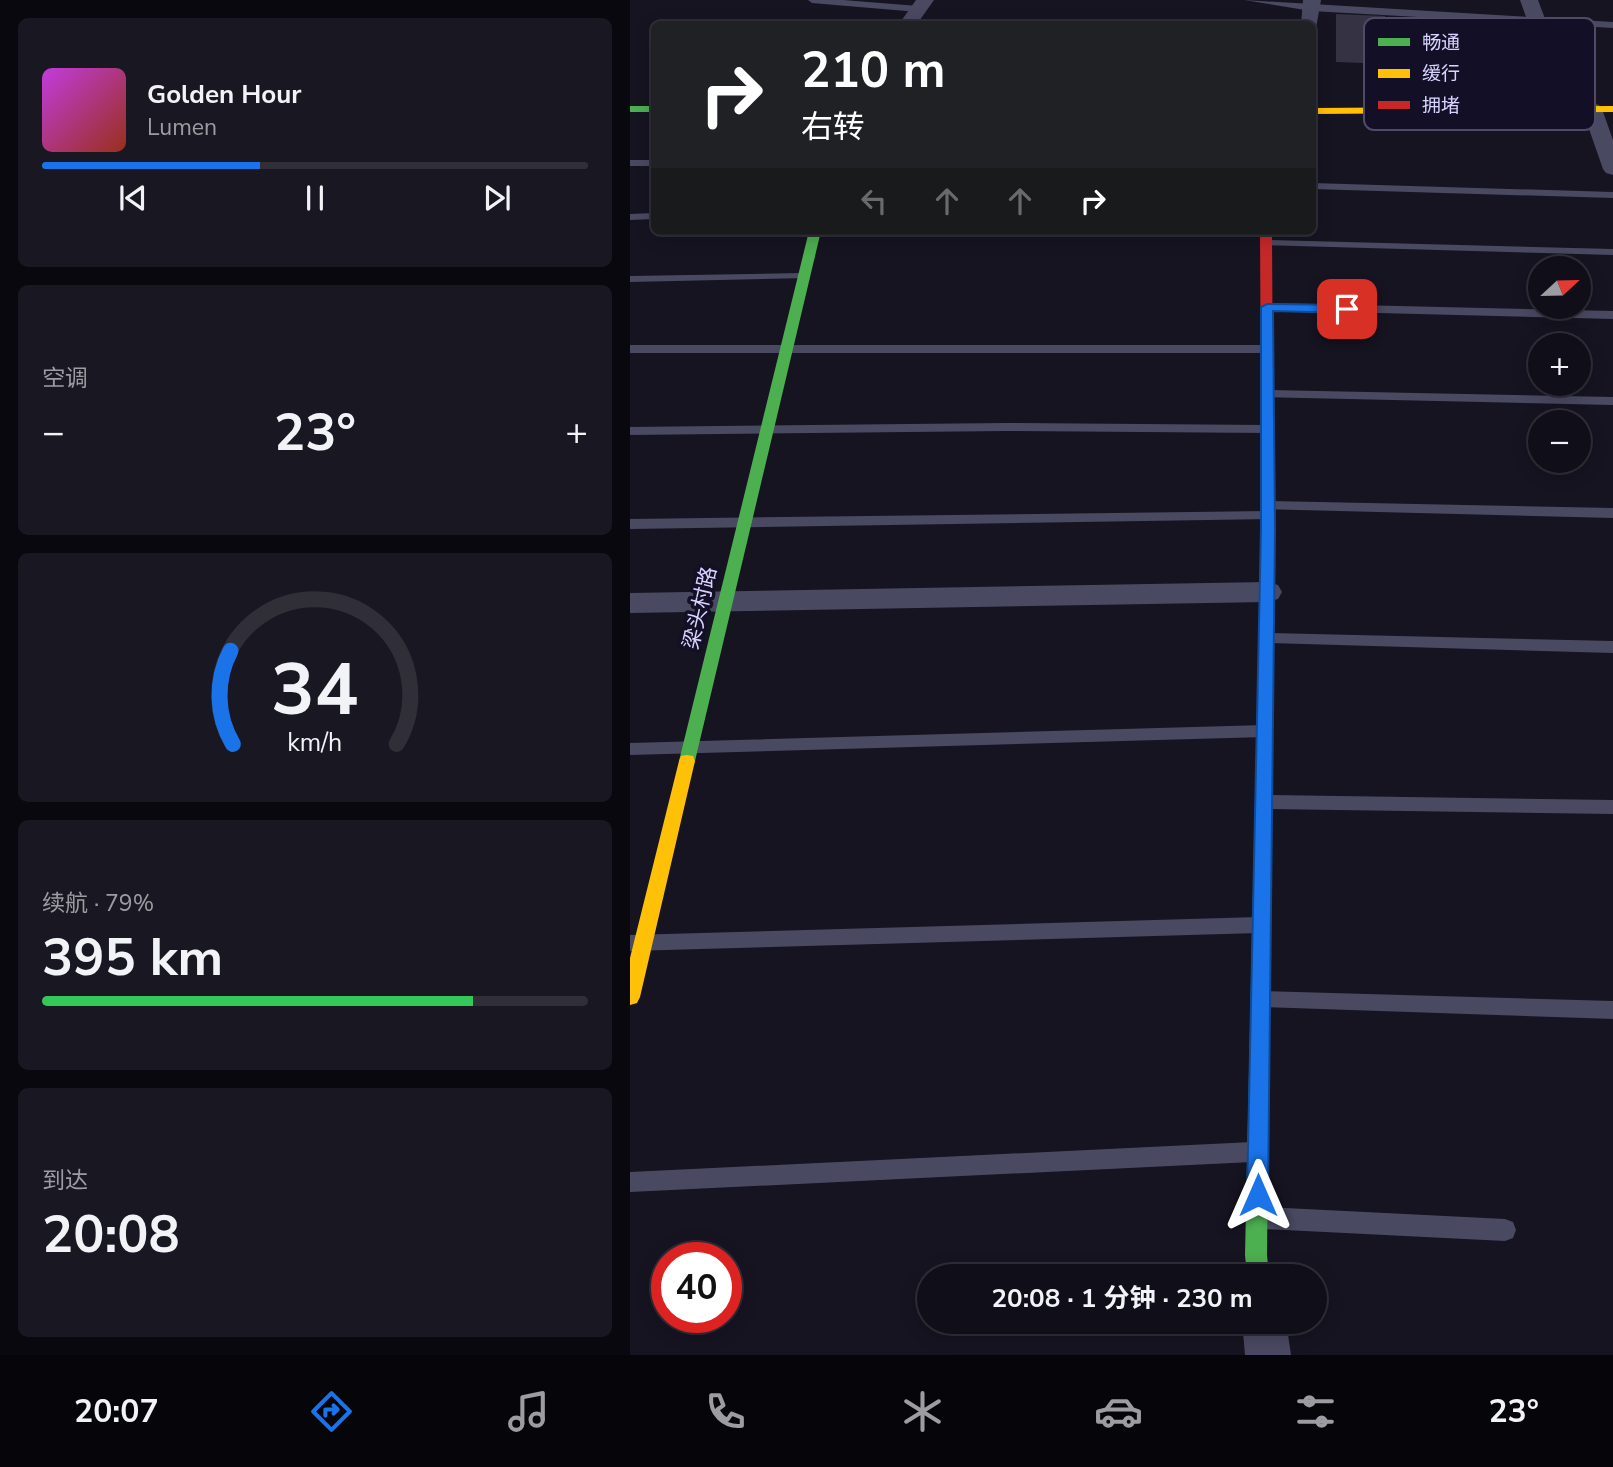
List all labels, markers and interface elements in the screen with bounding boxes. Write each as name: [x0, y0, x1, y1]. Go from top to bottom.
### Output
legend: [1364, 18, 1595, 130]
text: 畅通: [1422, 30, 1460, 56]
text: 210 m: [801, 37, 945, 104]
icon: right: [686, 49, 777, 140]
text: 缓行: [1422, 61, 1460, 87]
text: Golden Hour: [147, 77, 302, 112]
text: 拥堵: [1422, 93, 1460, 119]
text: 右转: [801, 106, 865, 149]
text: Lumen: [147, 112, 217, 143]
icon: previous: [114, 179, 152, 217]
icon: pause: [296, 179, 334, 217]
icon: next: [478, 179, 516, 217]
icon: left: [855, 182, 893, 220]
icon: ahead: [928, 182, 966, 220]
icon: ahead: [1001, 182, 1039, 220]
icon: right: [1074, 182, 1112, 220]
north arrow: [1528, 256, 1591, 318]
map controls: [1528, 256, 1591, 473]
pin: [1317, 279, 1377, 339]
icon: arrive: [1328, 290, 1366, 328]
button: +: [1528, 333, 1591, 396]
text: 空调: [42, 363, 88, 394]
text: 23°: [274, 397, 356, 468]
text: −: [42, 407, 65, 458]
text: +: [565, 407, 588, 458]
button: −: [1528, 410, 1591, 473]
street label: 梁头村路: [677, 564, 723, 652]
text: 34: [271, 640, 359, 740]
text: km/h: [287, 725, 343, 759]
text: 续航 · 79%: [42, 888, 154, 919]
text: 395 km: [42, 922, 223, 993]
position arrow: [1221, 1158, 1295, 1232]
text: 到达: [42, 1165, 88, 1196]
text: 20:08: [42, 1199, 180, 1270]
speed limit sign: 40: [651, 1242, 742, 1333]
text: 20:08 · 1 分钟 · 230 m: [991, 1281, 1253, 1316]
icon: directions: [307, 1387, 356, 1436]
icon: music: [504, 1387, 553, 1436]
icon: phone: [701, 1387, 750, 1436]
icon: climate: [898, 1387, 947, 1436]
icon: car: [1094, 1387, 1143, 1436]
icon: filters: [1291, 1387, 1340, 1436]
text: 20:07: [74, 1390, 159, 1433]
text: 23°: [1488, 1390, 1539, 1433]

